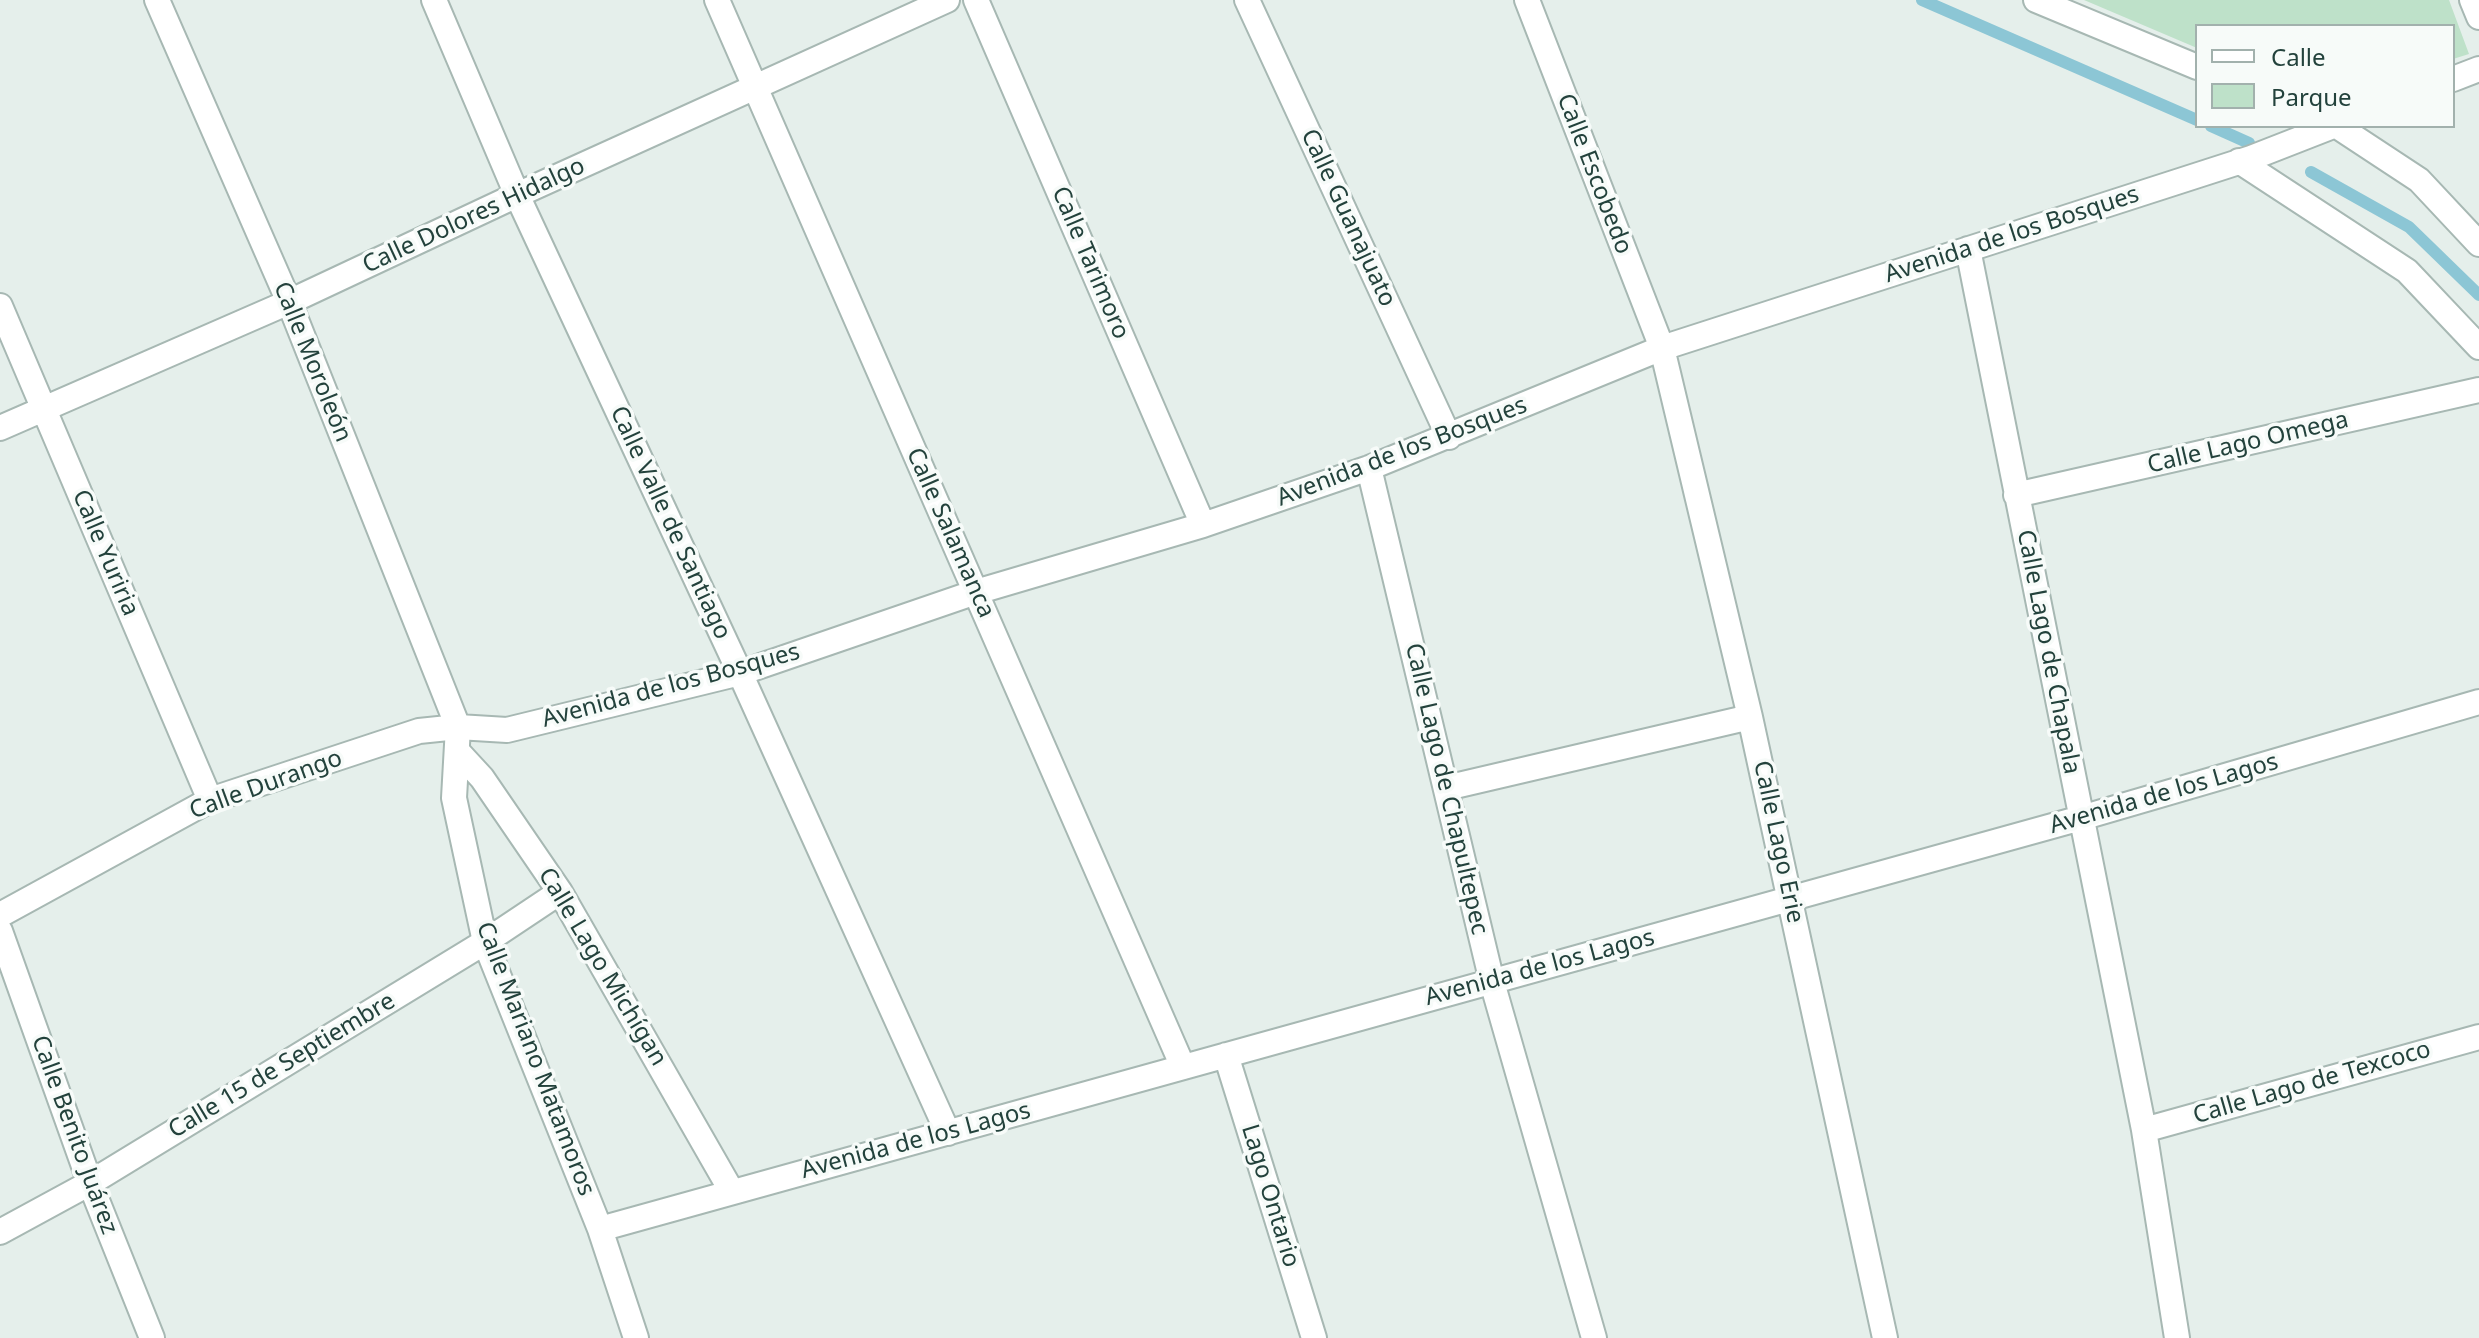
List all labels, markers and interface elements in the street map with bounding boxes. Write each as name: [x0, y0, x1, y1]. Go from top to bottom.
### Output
legend: [2195, 24, 2455, 128]
text: Calle: [2271, 40, 2326, 73]
text: Parque: [2271, 80, 2352, 113]
street label: Calle Escobedo: [1550, 90, 1638, 258]
street label: Calle Guanajuato: [1294, 125, 1402, 311]
street label: Calle Dolores Hidalgo: [358, 152, 590, 280]
street label: Avenida de los Bosques: [1881, 180, 2143, 290]
street label: Calle Tarimoro: [1045, 182, 1135, 344]
street label: Calle Moroleón: [267, 278, 357, 446]
street label: Avenida de los Bosques: [1273, 391, 1531, 513]
street label: Calle Valle de Santiago: [603, 402, 737, 644]
street label: Calle Lago Omega: [2145, 406, 2351, 480]
street label: Calle Salamanca: [900, 444, 1000, 622]
street label: Calle Yuriria: [66, 486, 144, 620]
street label: Calle Lago de Chapala: [2010, 527, 2086, 777]
street label: Avenida de los Bosques: [539, 638, 803, 734]
street label: Calle Lago de Chapultepec: [1398, 641, 1494, 937]
street label: Calle Durango: [186, 744, 346, 826]
street label: Avenida de los Lagos: [2046, 748, 2282, 840]
street label: Calle Lago Erie: [1747, 758, 1809, 926]
street label: Calle Lago Michígan: [531, 863, 673, 1071]
street label: Calle Mariano Matamoros: [469, 918, 601, 1200]
street label: Avenida de los Lagos: [1422, 924, 1658, 1012]
street label: Calle 15 de Septiembre: [164, 987, 400, 1145]
street label: Calle Benito Juárez: [25, 1032, 123, 1238]
street label: Calle Lago de Texcoco: [2190, 1035, 2434, 1131]
street label: Avenida de los Lagos: [798, 1097, 1034, 1185]
street label: Lago Ontario: [1235, 1121, 1305, 1271]

